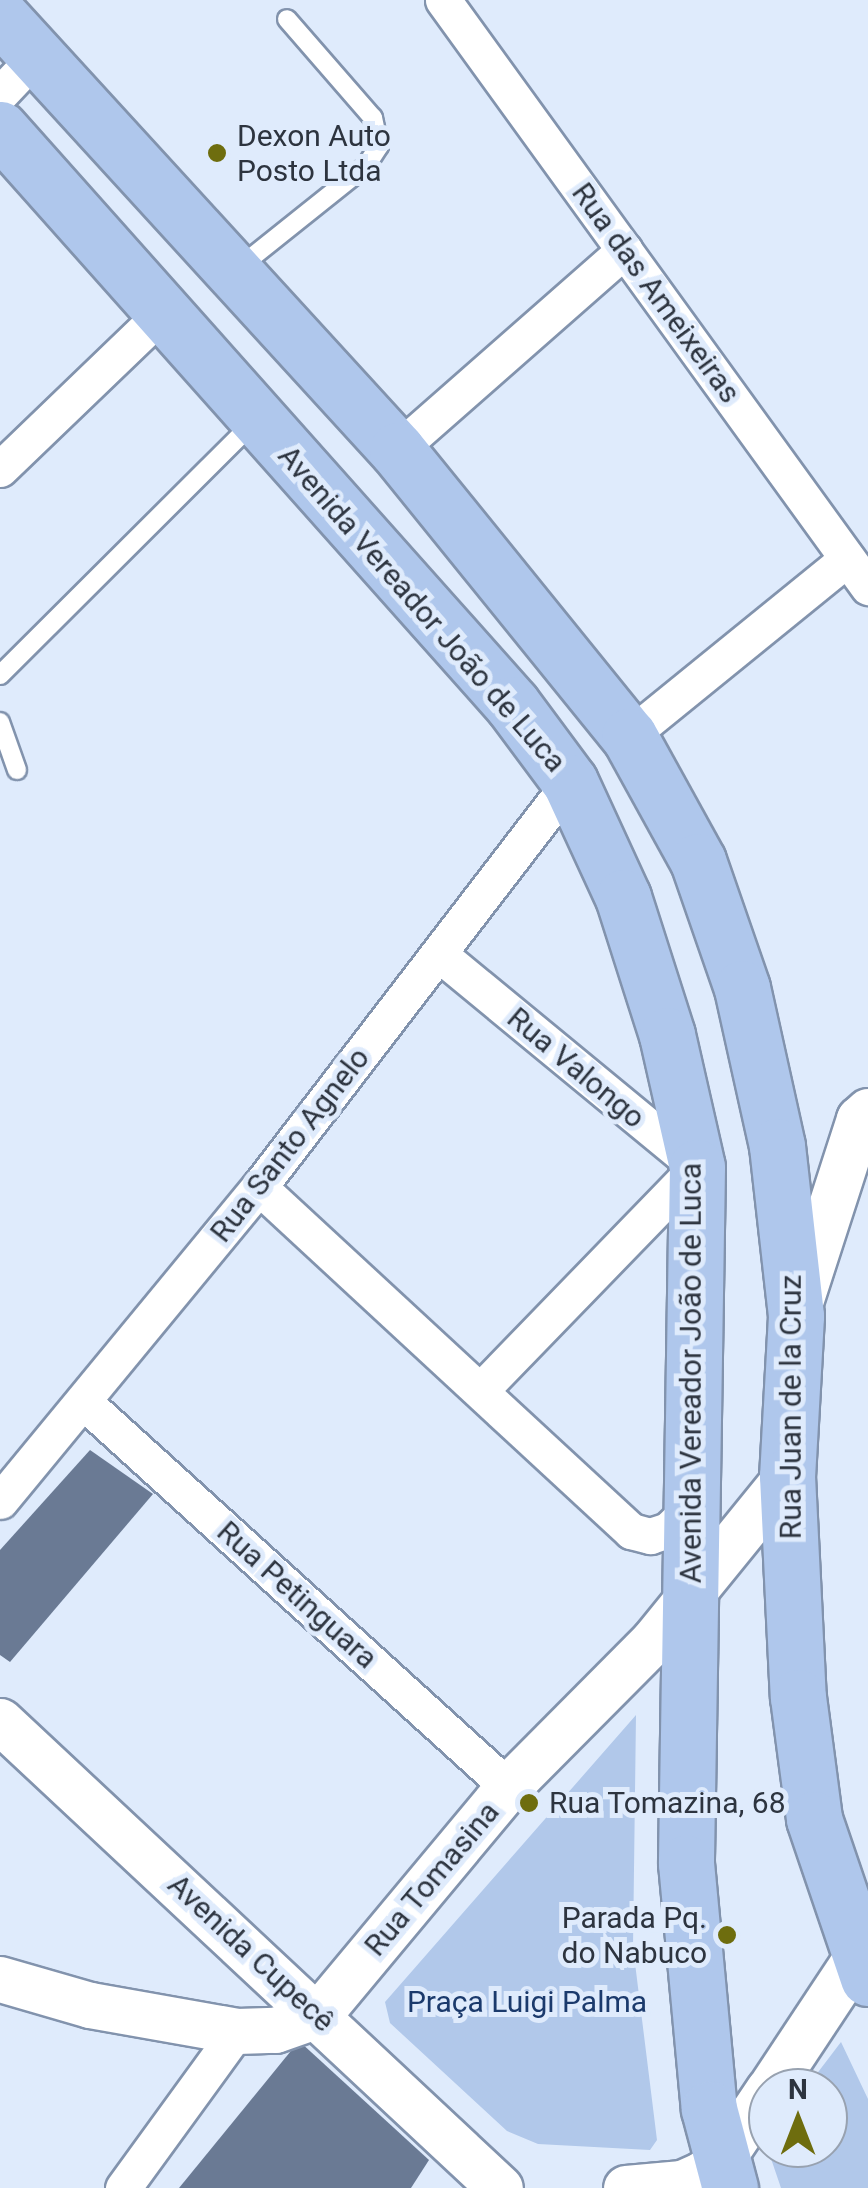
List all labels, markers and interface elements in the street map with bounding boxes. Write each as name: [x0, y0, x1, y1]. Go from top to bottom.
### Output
place label: Dexon Auto Posto Ltda: [237, 118, 391, 188]
marker: Dexon Auto Posto Ltda: [206, 142, 228, 164]
street label: Rua das Ameixeiras: [564, 176, 748, 410]
street label: Avenida Vereador João de Luca: [270, 438, 574, 780]
street label: Rua Valongo: [500, 1000, 652, 1136]
street label: Rua Santo Agnelo: [203, 1041, 377, 1249]
street label: Avenida Vereador João de Luca: [673, 1163, 709, 1583]
street label: Rua Juan de la Cruz: [773, 1275, 809, 1539]
street label: Rua Petinguara: [210, 1514, 384, 1676]
place label: Rua Tomazina, 68: [549, 1785, 786, 1821]
marker: Rua Tomazina, 68: [518, 1792, 540, 1814]
street label: Rua Tomasina: [357, 1794, 507, 1964]
street label: Avenida Cupecê: [160, 1867, 342, 2039]
place label: Parada Pq. do Nabuco: [562, 1900, 707, 1970]
marker: Parada Pq. do Nabuco: [716, 1924, 738, 1946]
park label: Praça Luigi Palma: [407, 1984, 647, 2020]
north arrow: [748, 2068, 848, 2168]
text: N: [788, 2073, 808, 2106]

